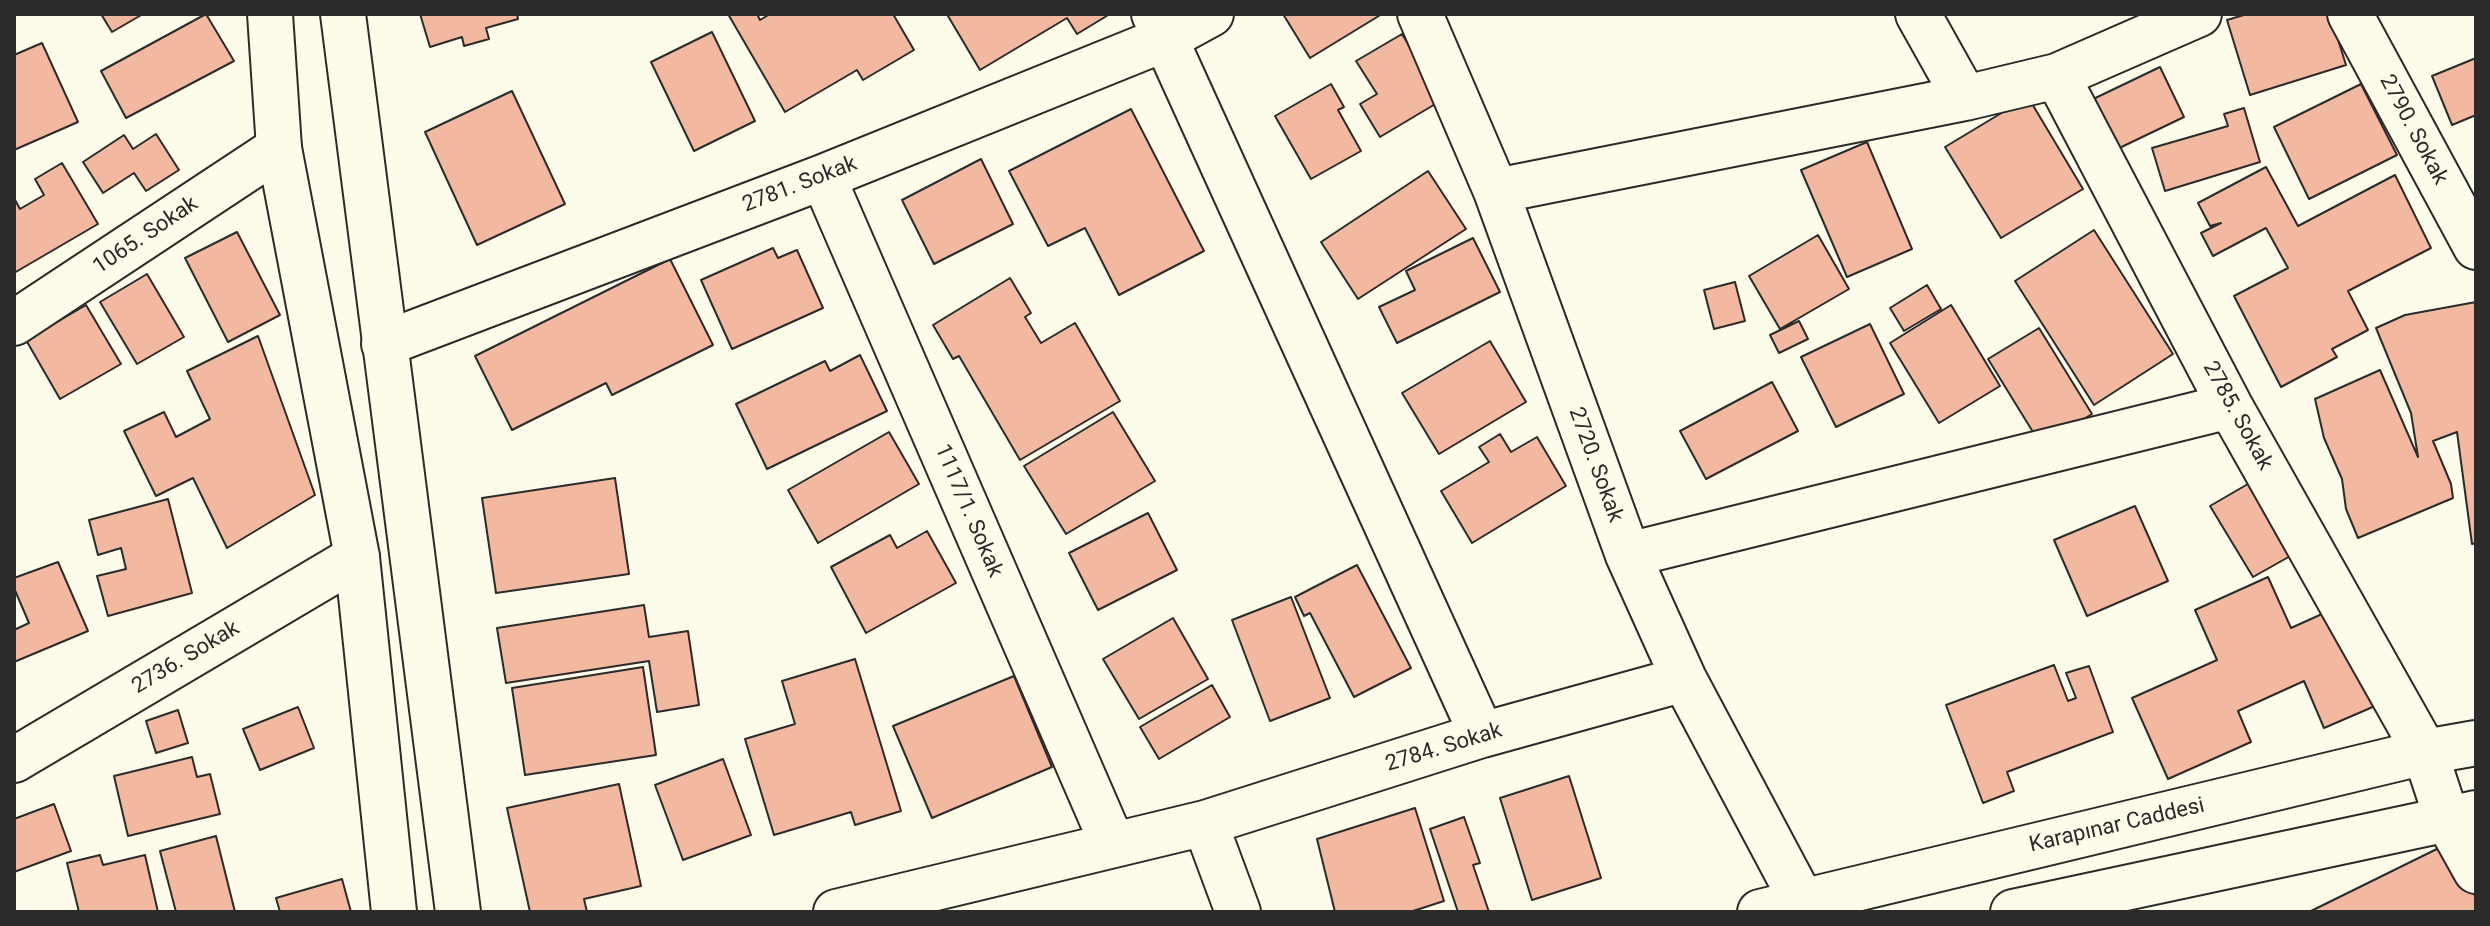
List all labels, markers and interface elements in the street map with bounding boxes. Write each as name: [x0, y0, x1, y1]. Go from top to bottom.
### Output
street label: 2790. Sokak: [2373, 71, 2453, 189]
street label: 2781. Sokak: [739, 151, 861, 219]
street label: 1065. Sokak: [89, 191, 203, 281]
street label: 2785. Sokak: [2196, 357, 2278, 475]
street label: 2720. Sokak: [1562, 404, 1628, 526]
street label: 1117/1. Sokak: [928, 440, 1008, 582]
street label: 2736. Sokak: [128, 616, 244, 700]
street label: 2784. Sokak: [1382, 718, 1506, 778]
street label: Karapınar Caddesi: [2027, 793, 2207, 859]

